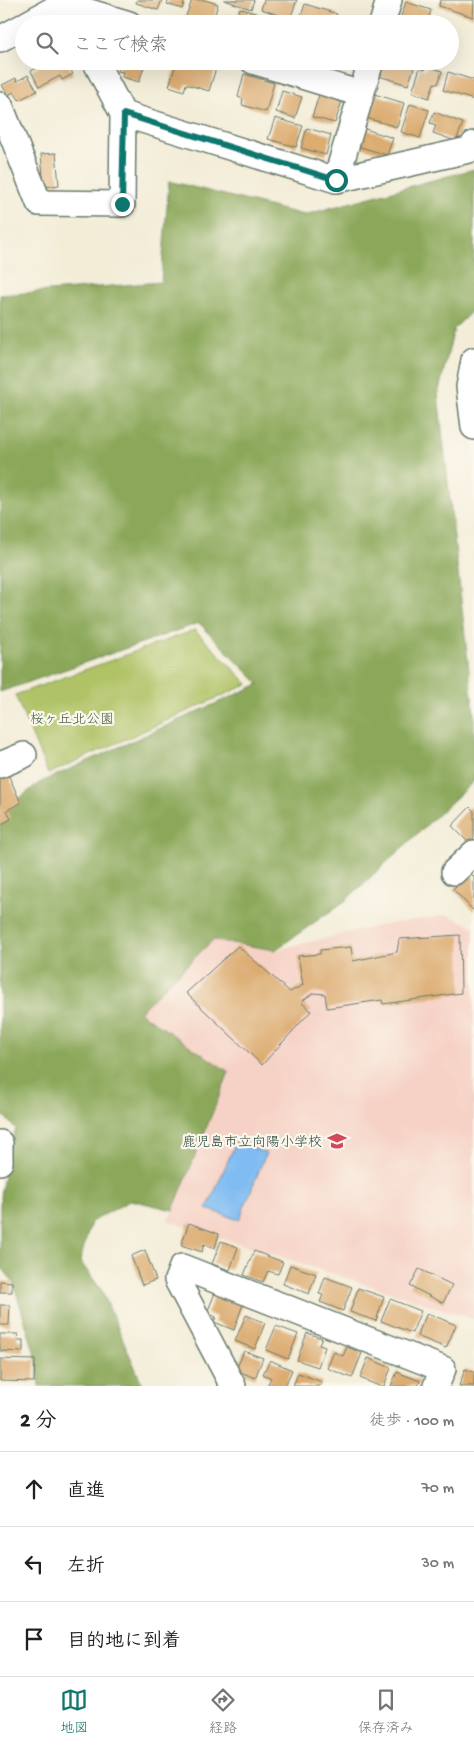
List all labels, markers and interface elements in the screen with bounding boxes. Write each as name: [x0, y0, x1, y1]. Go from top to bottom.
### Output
search box: [15, 15, 459, 70]
icon: search: [33, 29, 61, 57]
text: ここで検索: [73, 35, 168, 58]
route start: [325, 169, 348, 192]
route end: [111, 193, 134, 216]
park label: 桜ヶ丘北公園: [30, 712, 114, 729]
school or university icon: 鹿児島市立向陽小学校: [326, 1130, 348, 1152]
place label: 鹿児島市立向陽小学校: [182, 1135, 322, 1152]
text: 2 分: [20, 1410, 56, 1435]
text: 徒歩 · 100 m: [370, 1413, 454, 1432]
icon: ahead: [20, 1475, 48, 1503]
text: 70 m: [421, 1480, 454, 1499]
text: 直進: [67, 1481, 105, 1504]
icon: left: [20, 1550, 48, 1578]
text: 30 m: [421, 1555, 454, 1574]
text: 左折: [67, 1556, 105, 1579]
icon: arrive: [20, 1625, 48, 1653]
text: 目的地に到着: [67, 1631, 181, 1654]
tab: 地図: [60, 1686, 88, 1738]
tab: 経路: [209, 1686, 237, 1738]
tab: 保存済み: [358, 1686, 414, 1738]

